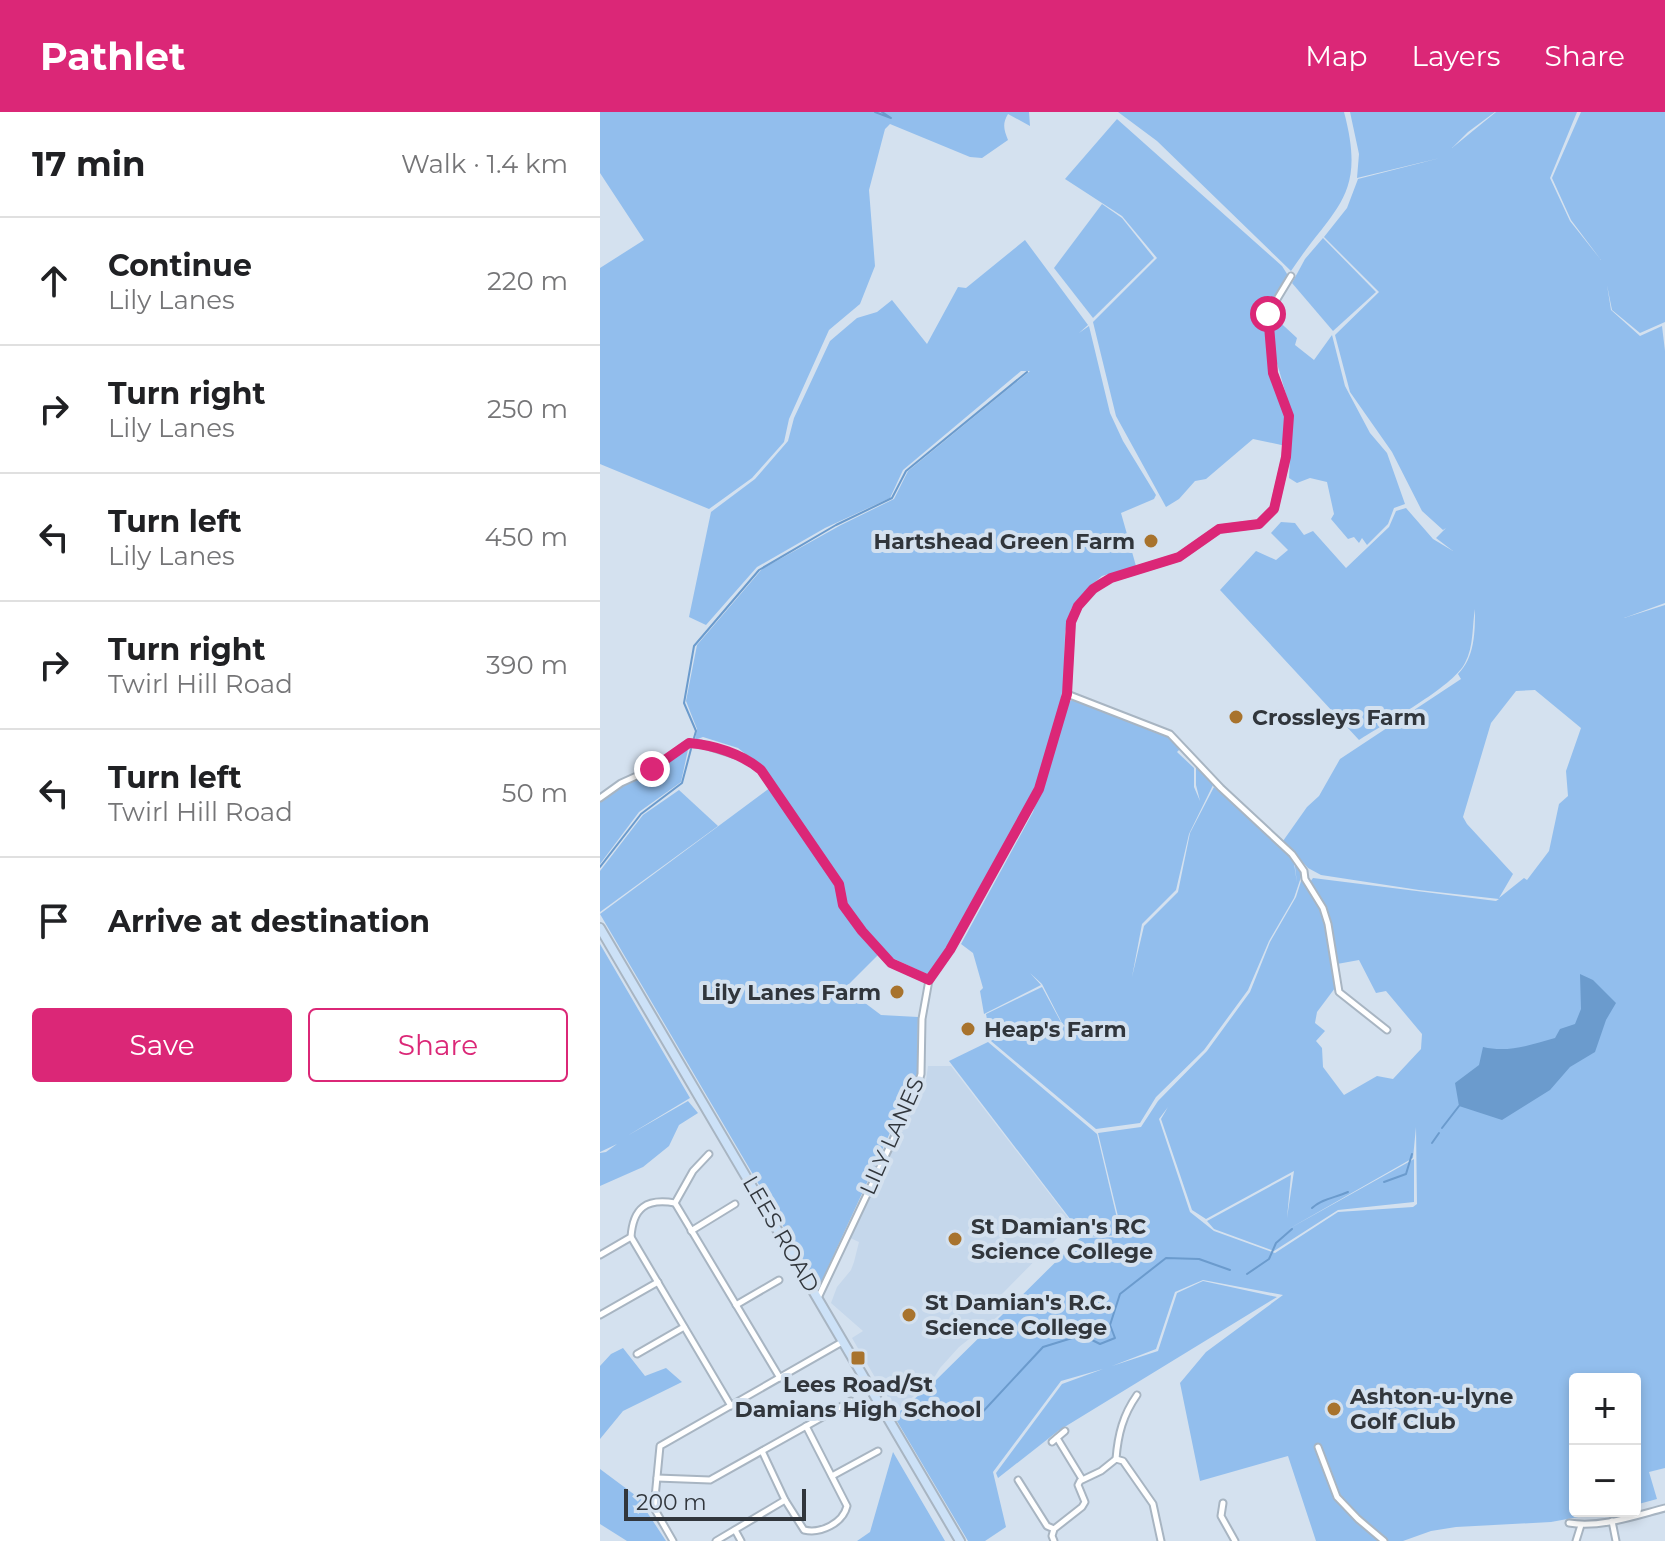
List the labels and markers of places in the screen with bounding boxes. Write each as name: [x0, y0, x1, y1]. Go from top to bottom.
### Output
place label: Hartshead Green Farm: [873, 528, 1135, 555]
marker: Hartshead Green Farm: [1142, 532, 1160, 550]
place label: Crossleys Farm: [1252, 704, 1426, 731]
marker: Crossleys Farm: [1227, 708, 1245, 726]
place label: Lily Lanes Farm: [701, 979, 881, 1006]
marker: Lily Lanes Farm: [888, 983, 906, 1001]
place label: Heap's Farm: [984, 1016, 1127, 1043]
marker: Heap's Farm: [959, 1020, 977, 1038]
place label: St Damian's RC Science College: [971, 1213, 1153, 1265]
marker: St Damian's RC Science College: [946, 1230, 964, 1248]
place label: St Damian's R.C. Science College: [925, 1289, 1112, 1341]
marker: St Damian's R.C. Science College: [900, 1306, 918, 1324]
marker: Lees Road/St Damians High School: [849, 1349, 867, 1367]
place label: Lees Road/St Damians High School: [734, 1371, 982, 1423]
place label: Ashton-u-lyne Golf Club: [1349, 1383, 1514, 1435]
marker: Ashton-u-lyne Golf Club: [1325, 1400, 1343, 1418]

